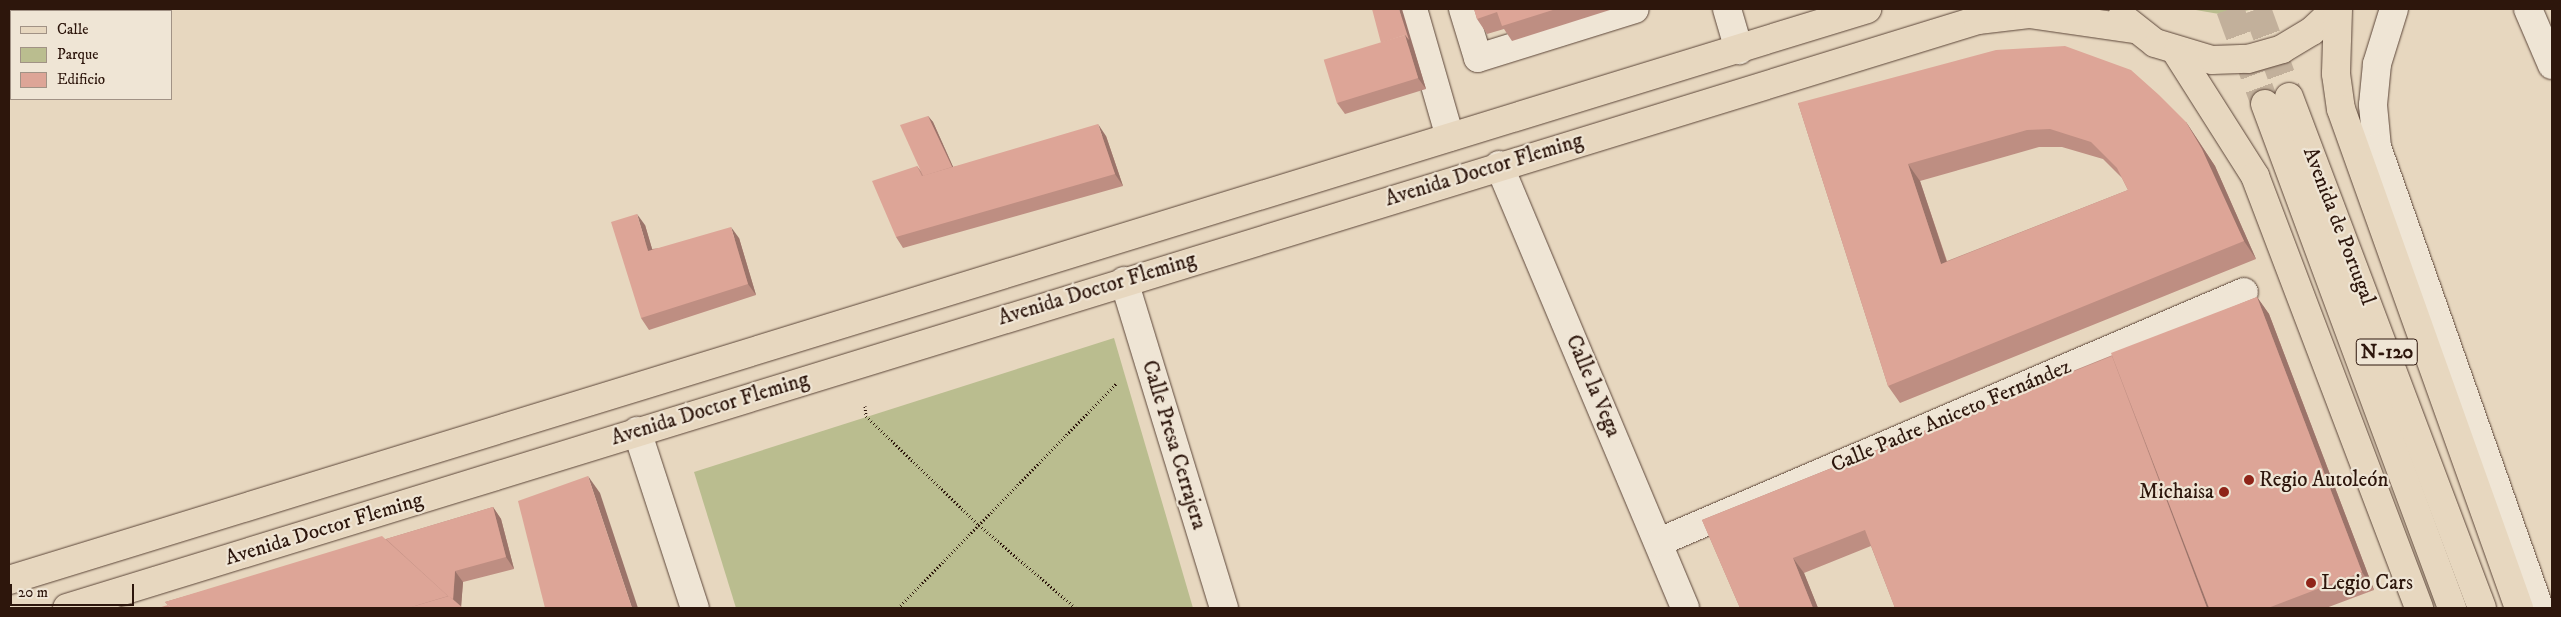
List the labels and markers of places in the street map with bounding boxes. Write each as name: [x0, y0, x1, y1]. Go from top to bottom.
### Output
place label: Regio Autoleón: [2259, 467, 2388, 493]
marker: Regio Autoleón: [2243, 474, 2255, 486]
place label: Michaisa: [2139, 479, 2214, 505]
marker: Michaisa: [2218, 486, 2230, 498]
place label: Legio Cars: [2321, 570, 2413, 596]
marker: Legio Cars: [2305, 577, 2317, 589]

